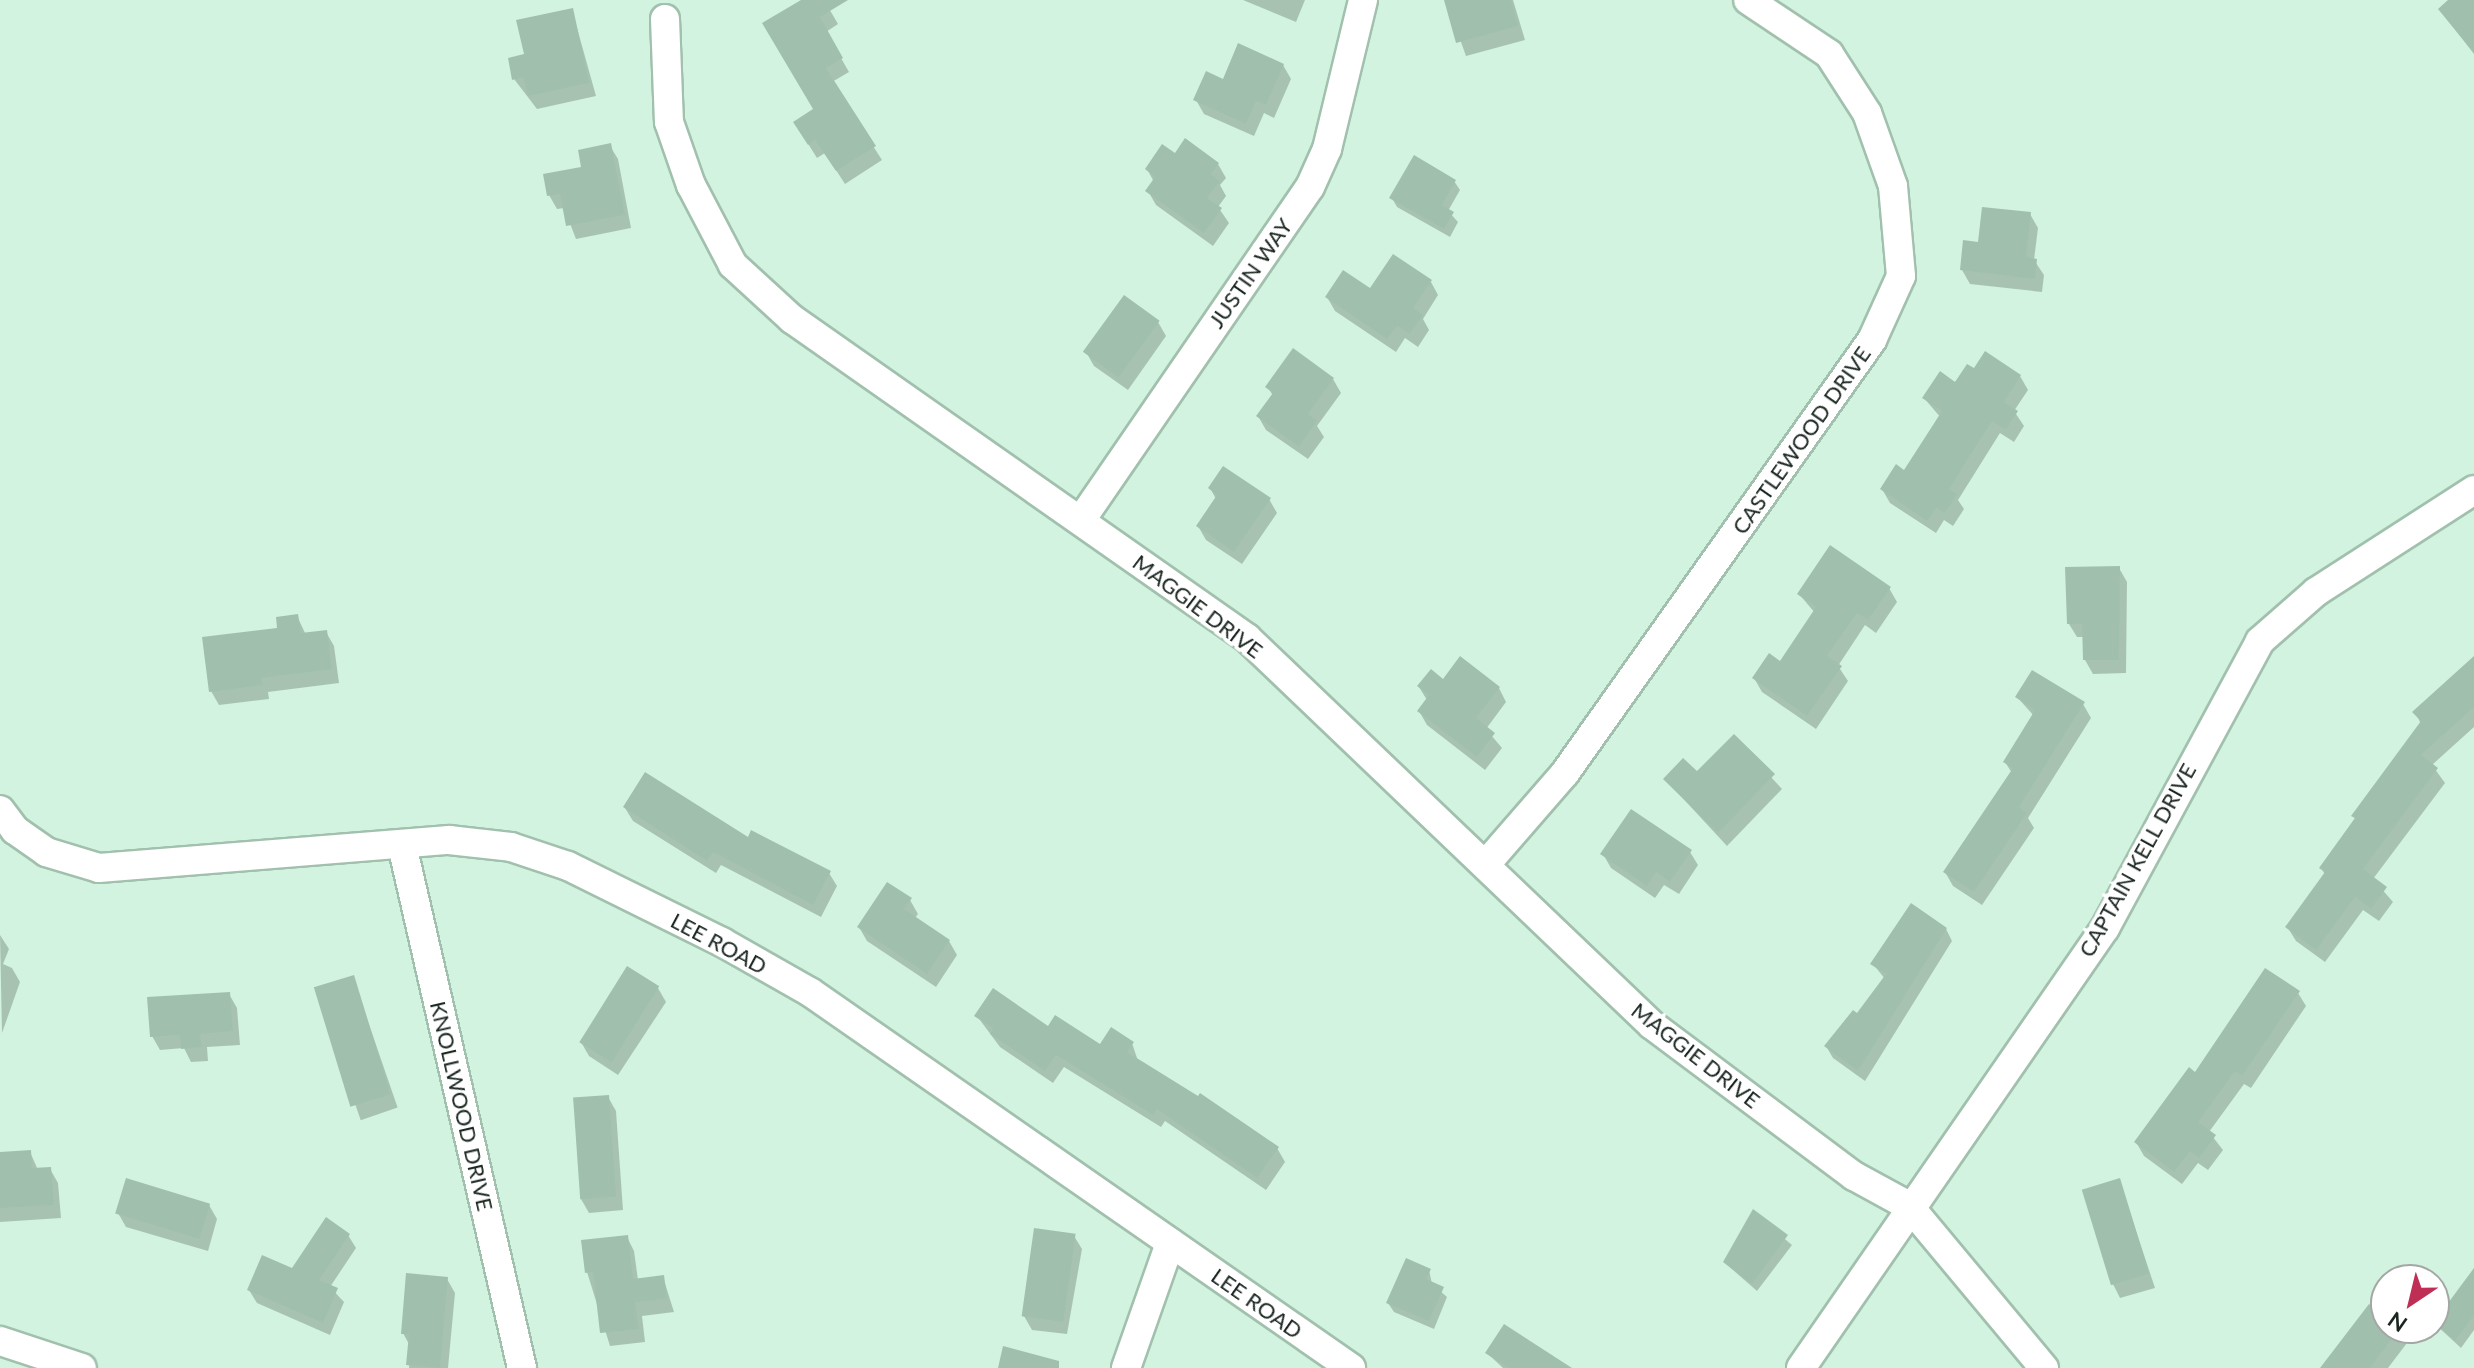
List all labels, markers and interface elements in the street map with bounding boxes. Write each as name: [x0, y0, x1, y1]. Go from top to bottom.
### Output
street label: JUSTIN WAY: [1203, 213, 1297, 333]
street label: CASTLEWOOD DRIVE: [1726, 341, 1876, 539]
street label: MAGGIE DRIVE: [1128, 549, 1268, 663]
street label: CAPTAIN KELL DRIVE: [2073, 758, 2201, 962]
street label: LEE ROAD: [667, 907, 771, 979]
street label: MAGGIE DRIVE: [1626, 997, 1766, 1113]
street label: KNOLLWOOD DRIVE: [425, 998, 499, 1214]
street label: LEE ROAD: [1207, 1262, 1307, 1344]
north arrow: [2370, 1264, 2450, 1344]
text: N: [2382, 1307, 2412, 1338]

